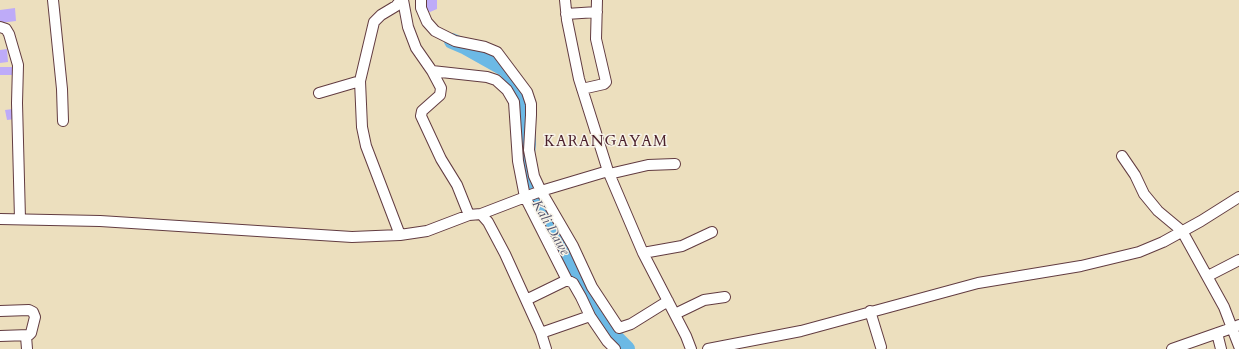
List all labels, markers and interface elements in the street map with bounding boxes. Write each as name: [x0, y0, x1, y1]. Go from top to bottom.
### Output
district label: KARANGAYAM: [544, 134, 668, 152]
water label: Kali Dawe: [528, 197, 572, 259]

